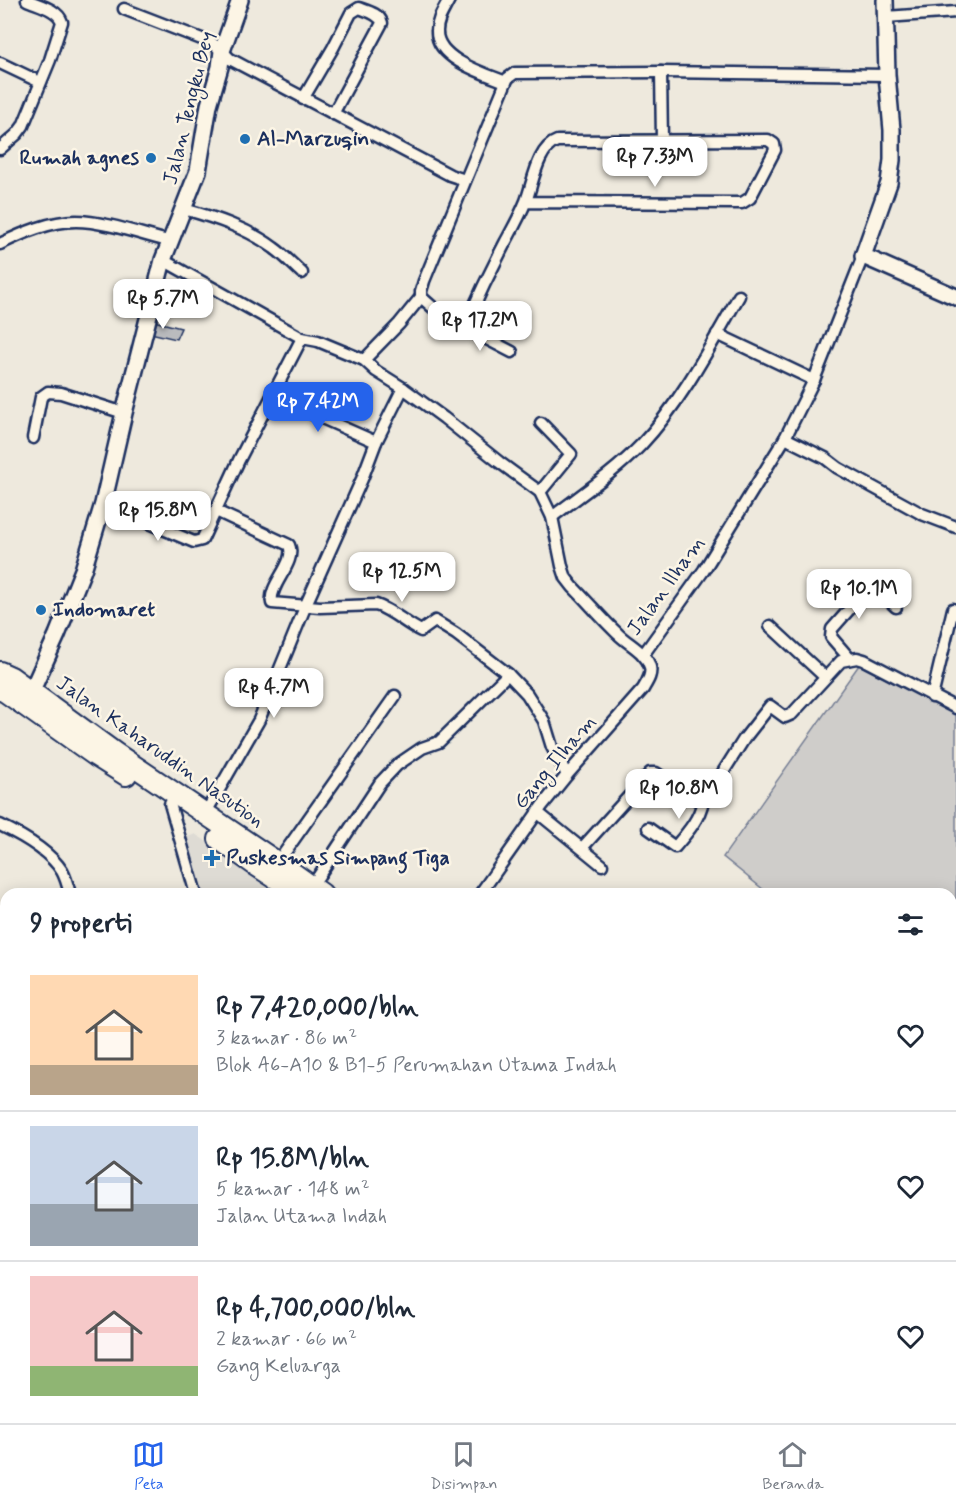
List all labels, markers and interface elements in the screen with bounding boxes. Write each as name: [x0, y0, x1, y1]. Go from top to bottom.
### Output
street label: Jalan Tengku Bey: [156, 28, 223, 188]
place label: Al-Marzuqin: [257, 125, 369, 153]
marker: Al-Marzuqin: [238, 132, 252, 146]
pin: Rp 7.33M: [593, 137, 717, 188]
text: Rp 7.33M: [616, 143, 694, 170]
place label: Rumah agnes: [19, 144, 140, 172]
marker: Rumah agnes: [144, 151, 158, 165]
pin: Rp 5.7M: [108, 279, 218, 330]
text: Rp 5.7M: [127, 285, 199, 312]
pin: Rp 17.2M: [418, 301, 542, 352]
text: Rp 17.2M: [442, 307, 518, 334]
pin: Rp 7.42M: [256, 382, 380, 433]
text: Rp 7.42M: [277, 388, 359, 415]
pin: Rp 15.8M: [96, 491, 220, 542]
text: Rp 15.8M: [119, 497, 197, 524]
street label: Jalan Ilham: [620, 531, 712, 641]
pin: Rp 12.5M: [340, 552, 464, 603]
text: Rp 12.5M: [362, 558, 442, 585]
pin: Rp 10.1M: [797, 569, 921, 620]
text: Rp 10.1M: [821, 575, 897, 602]
place label: Indomaret: [53, 596, 155, 624]
marker: Indomaret: [34, 603, 48, 617]
pin: Rp 4.7M: [219, 668, 329, 719]
street label: Jalan Kaharuddin Nasution: [50, 669, 270, 835]
text: Rp 4.7M: [238, 674, 310, 701]
street label: Gang Ilham: [507, 709, 604, 816]
pin: Rp 10.8M: [617, 769, 741, 820]
text: Rp 10.8M: [639, 775, 719, 802]
place label: Puskesmas Simpang Tiga: [226, 844, 450, 874]
marker: Puskesmas Simpang Tiga: [203, 849, 221, 867]
text: 9 properti: [30, 907, 132, 941]
icon: filters: [894, 908, 927, 941]
text: Rp 7,420,000/bln: [216, 991, 418, 1025]
icon: home: [78, 999, 150, 1071]
icon: heart: [894, 1019, 927, 1052]
text: 3 kamar · 86 m²: [216, 1025, 357, 1052]
text: Blok A6-A10 & B1-5 Perumahan Utama Indah: [216, 1052, 617, 1079]
text: Rp 15.8M/bln: [216, 1142, 369, 1176]
icon: home: [78, 1150, 150, 1222]
icon: heart: [894, 1170, 927, 1203]
text: 5 kamar · 148 m²: [216, 1176, 370, 1203]
text: Jalan Utama Indah: [216, 1203, 387, 1230]
text: Rp 4,700,000/bln: [216, 1292, 415, 1326]
icon: home: [78, 1300, 150, 1372]
icon: heart: [894, 1320, 927, 1353]
text: 2 kamar · 66 m²: [216, 1326, 357, 1353]
text: Gang Keluarga: [216, 1353, 341, 1380]
tab: Peta: [132, 1438, 165, 1495]
tab: Disimpan: [430, 1438, 497, 1495]
tab: Beranda: [762, 1438, 824, 1495]

